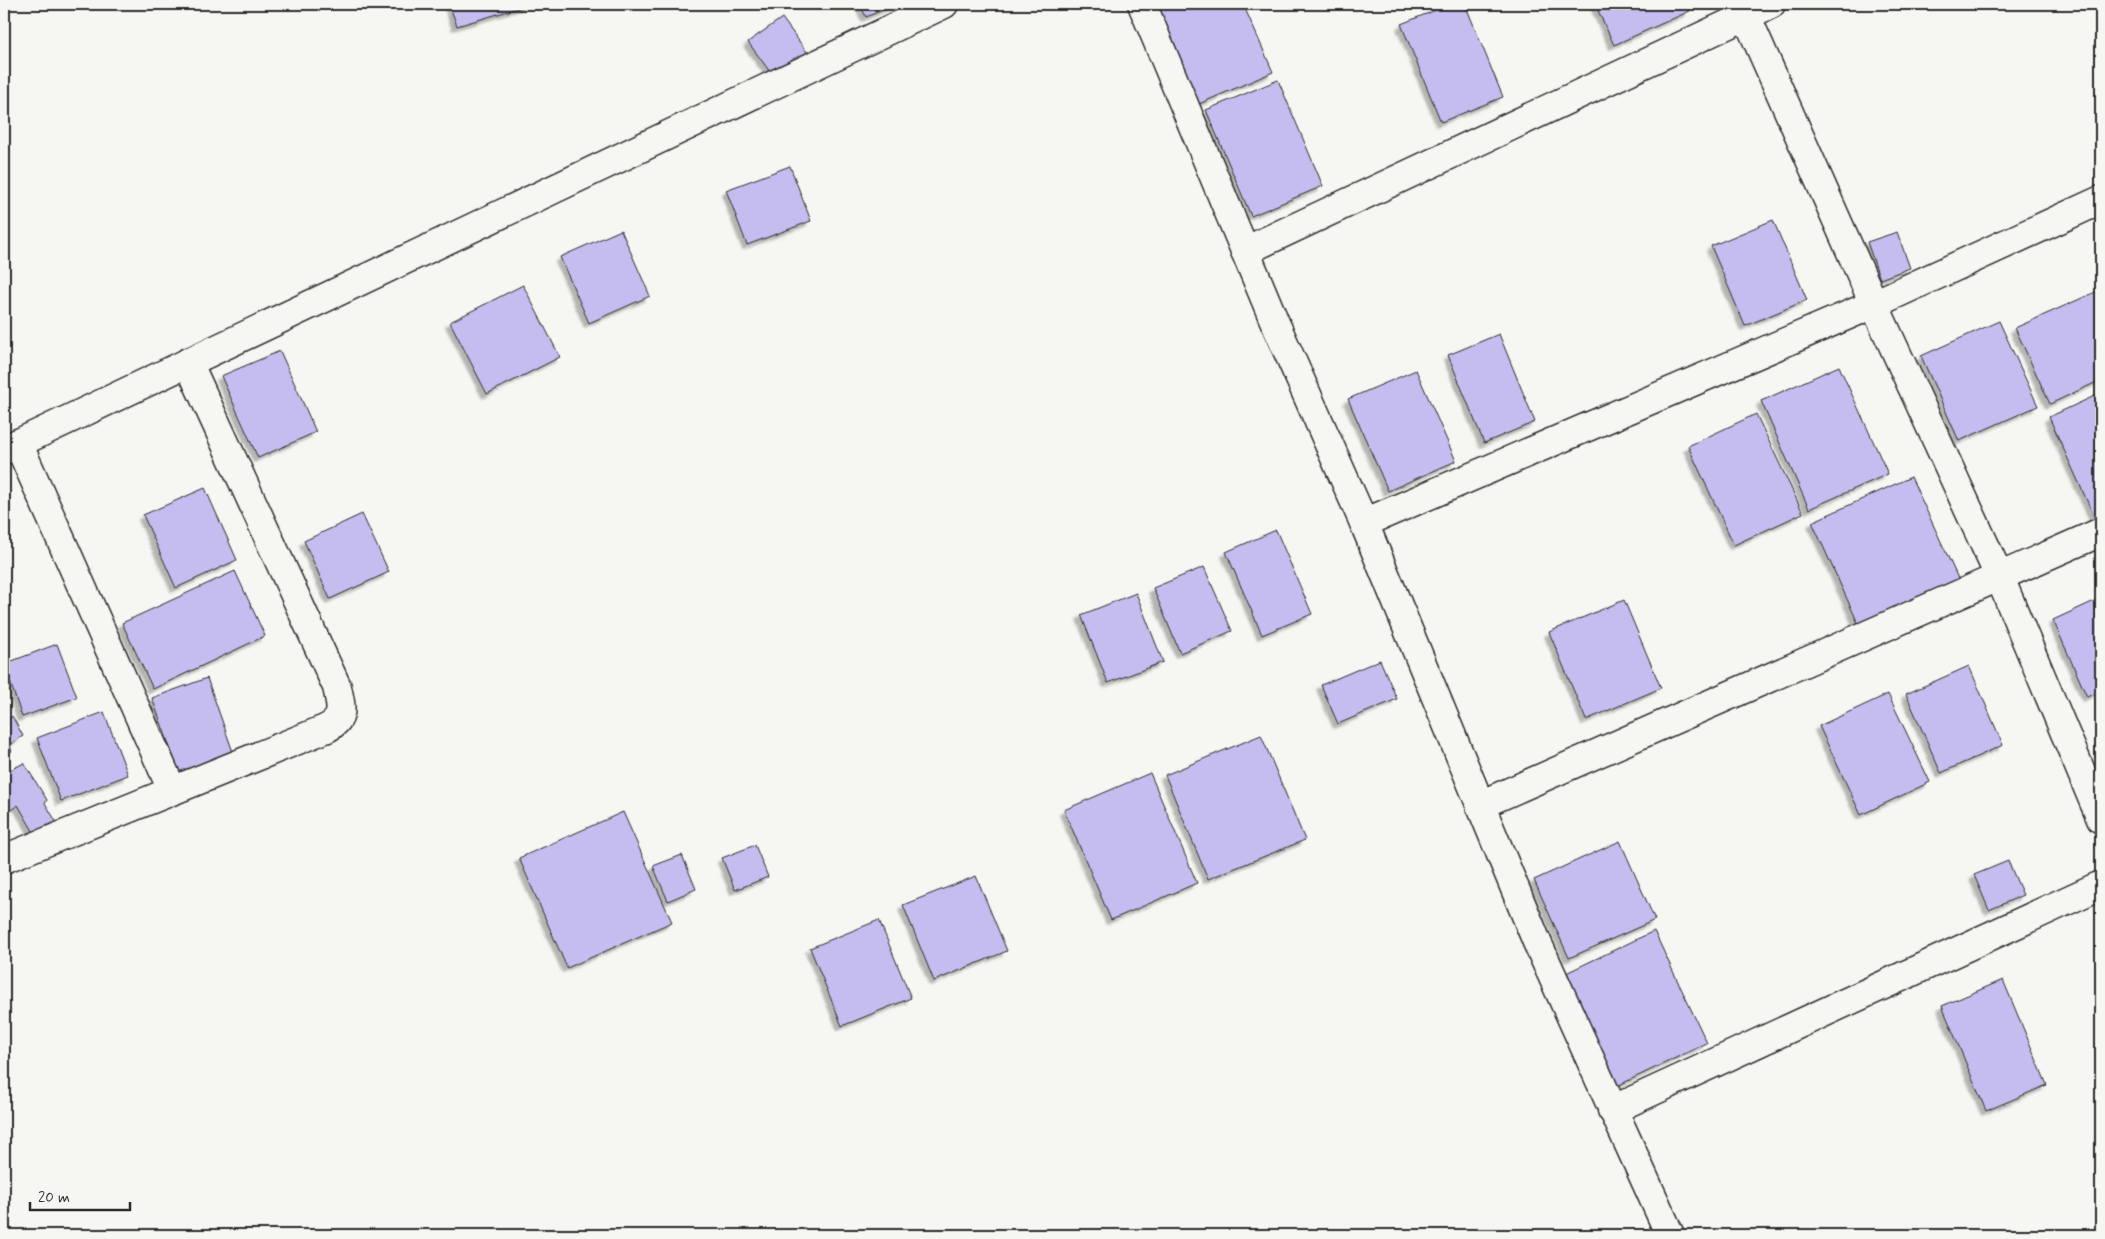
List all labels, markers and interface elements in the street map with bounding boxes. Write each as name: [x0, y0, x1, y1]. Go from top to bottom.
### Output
scale bar: [30, 1179, 130, 1211]
text: 20 m: [38, 1188, 70, 1208]

